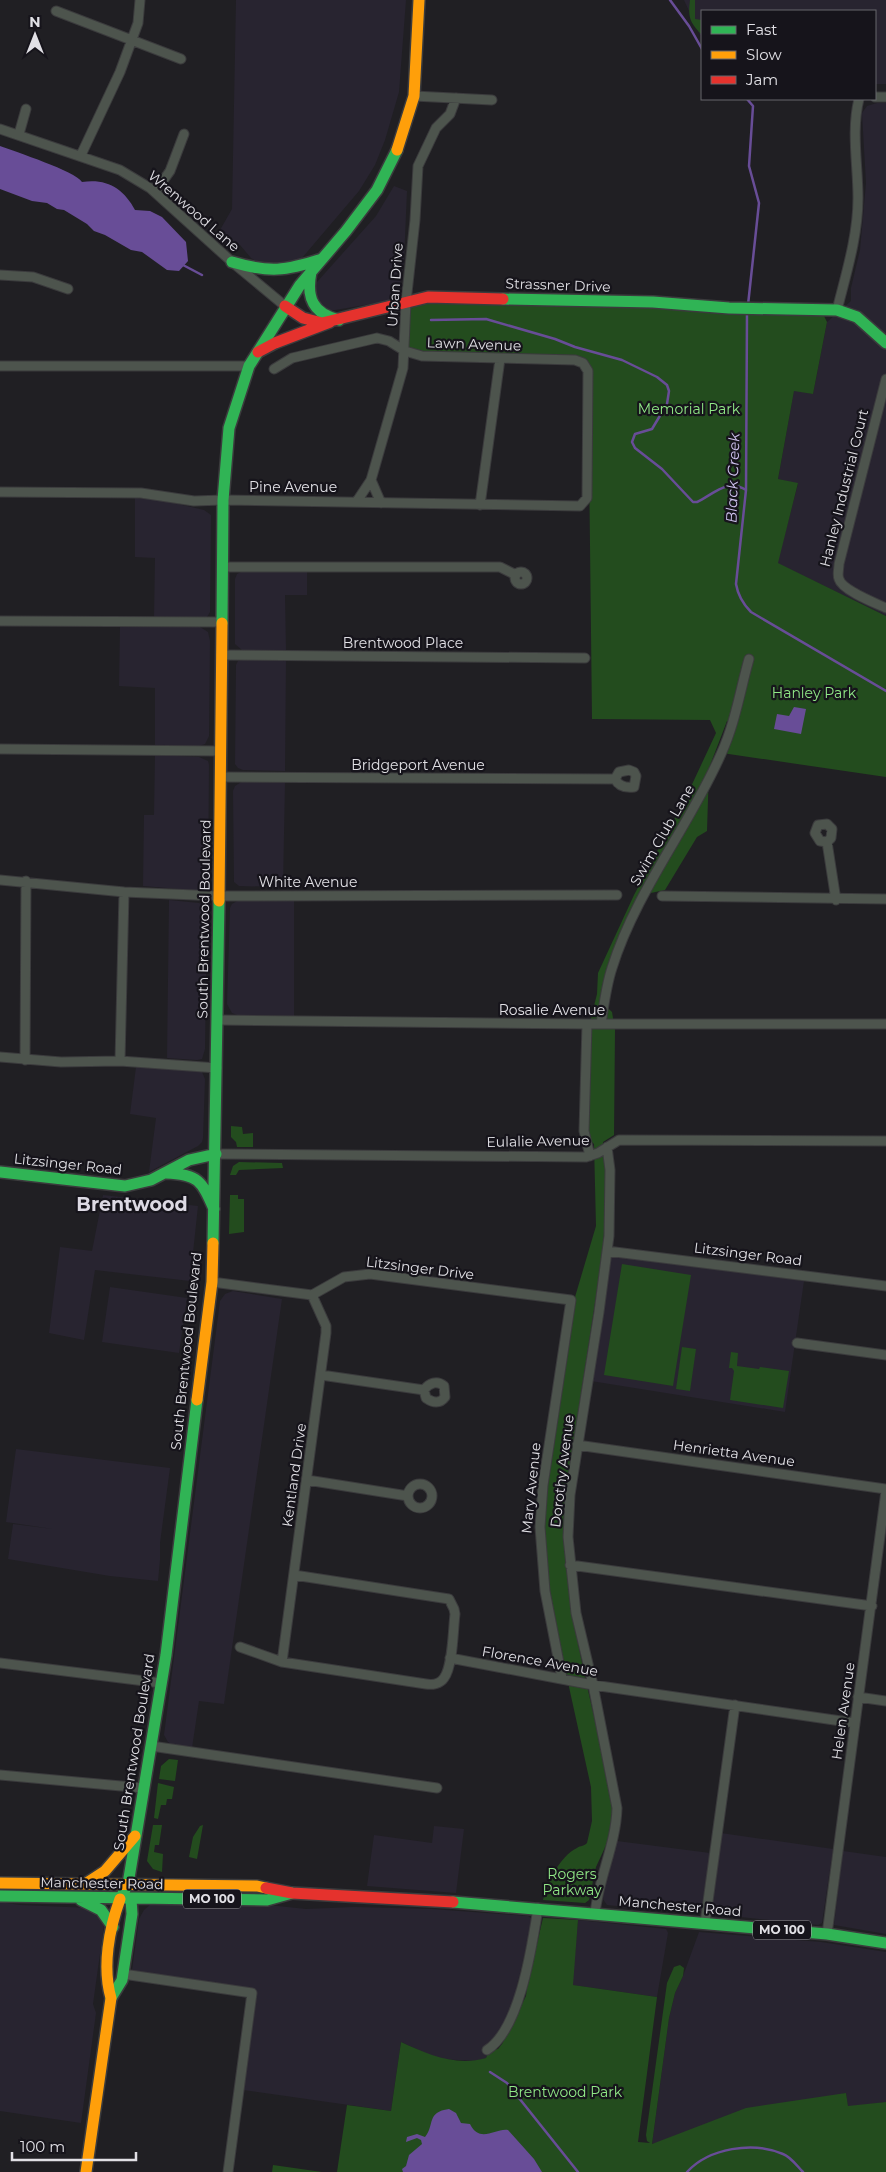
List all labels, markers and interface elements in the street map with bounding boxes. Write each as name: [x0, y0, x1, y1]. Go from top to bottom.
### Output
north arrow: [10, 10, 60, 60]
legend: [701, 10, 876, 100]
text: N: [29, 13, 41, 31]
text: Fast: [746, 20, 777, 39]
text: Slow: [746, 45, 782, 64]
text: Jam: [745, 70, 778, 89]
street label: Wrenwood Lane: [144, 166, 244, 256]
street label: Urban Drive: [383, 242, 407, 328]
street label: Strassner Drive: [505, 274, 611, 296]
street label: Lawn Avenue: [426, 333, 522, 355]
park label: Memorial Park: [638, 400, 741, 418]
street label: Hanley Industrial Court: [816, 407, 872, 569]
water label: Black Creek: [721, 431, 744, 523]
street label: Pine Avenue: [249, 478, 337, 496]
street label: Brentwood Place: [343, 634, 463, 652]
park label: Hanley Park: [772, 684, 857, 702]
street label: Bridgeport Avenue: [351, 756, 485, 774]
street label: Swim Club Lane: [626, 781, 698, 889]
street label: South Brentwood Boulevard: [193, 819, 215, 1019]
street label: White Avenue: [259, 873, 357, 891]
street label: Rosalie Avenue: [499, 1001, 605, 1019]
street label: Eulalie Avenue: [486, 1131, 590, 1151]
street label: Litzsinger Road: [13, 1149, 123, 1179]
district label: Brentwood: [76, 1193, 188, 1216]
street label: Litzsinger Road: [693, 1238, 803, 1270]
street label: South Brentwood Boulevard: [167, 1251, 205, 1451]
street label: Litzsinger Drive: [365, 1252, 475, 1284]
street label: Dorothy Avenue: [546, 1414, 578, 1528]
street label: Kentland Drive: [278, 1422, 310, 1528]
street label: Henrietta Avenue: [672, 1436, 796, 1470]
street label: Mary Avenue: [517, 1442, 545, 1534]
street label: Florence Avenue: [481, 1642, 599, 1680]
street label: South Brentwood Boulevard: [110, 1652, 158, 1852]
street label: Helen Avenue: [827, 1661, 859, 1761]
park label: Rogers Parkway: [542, 1865, 602, 1899]
street label: Manchester Road: [40, 1873, 164, 1893]
road number: MO 100: [183, 1890, 241, 1908]
street label: Manchester Road: [618, 1892, 742, 1920]
road number: MO 100: [753, 1920, 811, 1940]
park label: Brentwood Park: [508, 2083, 623, 2101]
scale bar: [12, 2130, 136, 2162]
text: 100 m: [20, 2137, 65, 2156]

